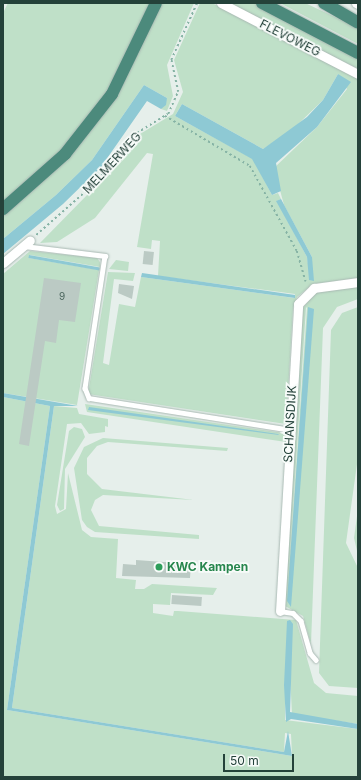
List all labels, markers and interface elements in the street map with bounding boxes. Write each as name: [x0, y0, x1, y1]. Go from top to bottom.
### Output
street label: FLEVOWEG: [257, 17, 323, 59]
street label: MELMERWEG: [80, 129, 144, 197]
house number: 9: [59, 291, 65, 303]
street label: SCHANSDIJK: [281, 385, 299, 463]
place label: KWC Kampen: [167, 560, 248, 574]
marker: KWC Kampen: [154, 562, 164, 572]
scale bar: [225, 746, 296, 772]
text: 50 m: [230, 753, 259, 768]

